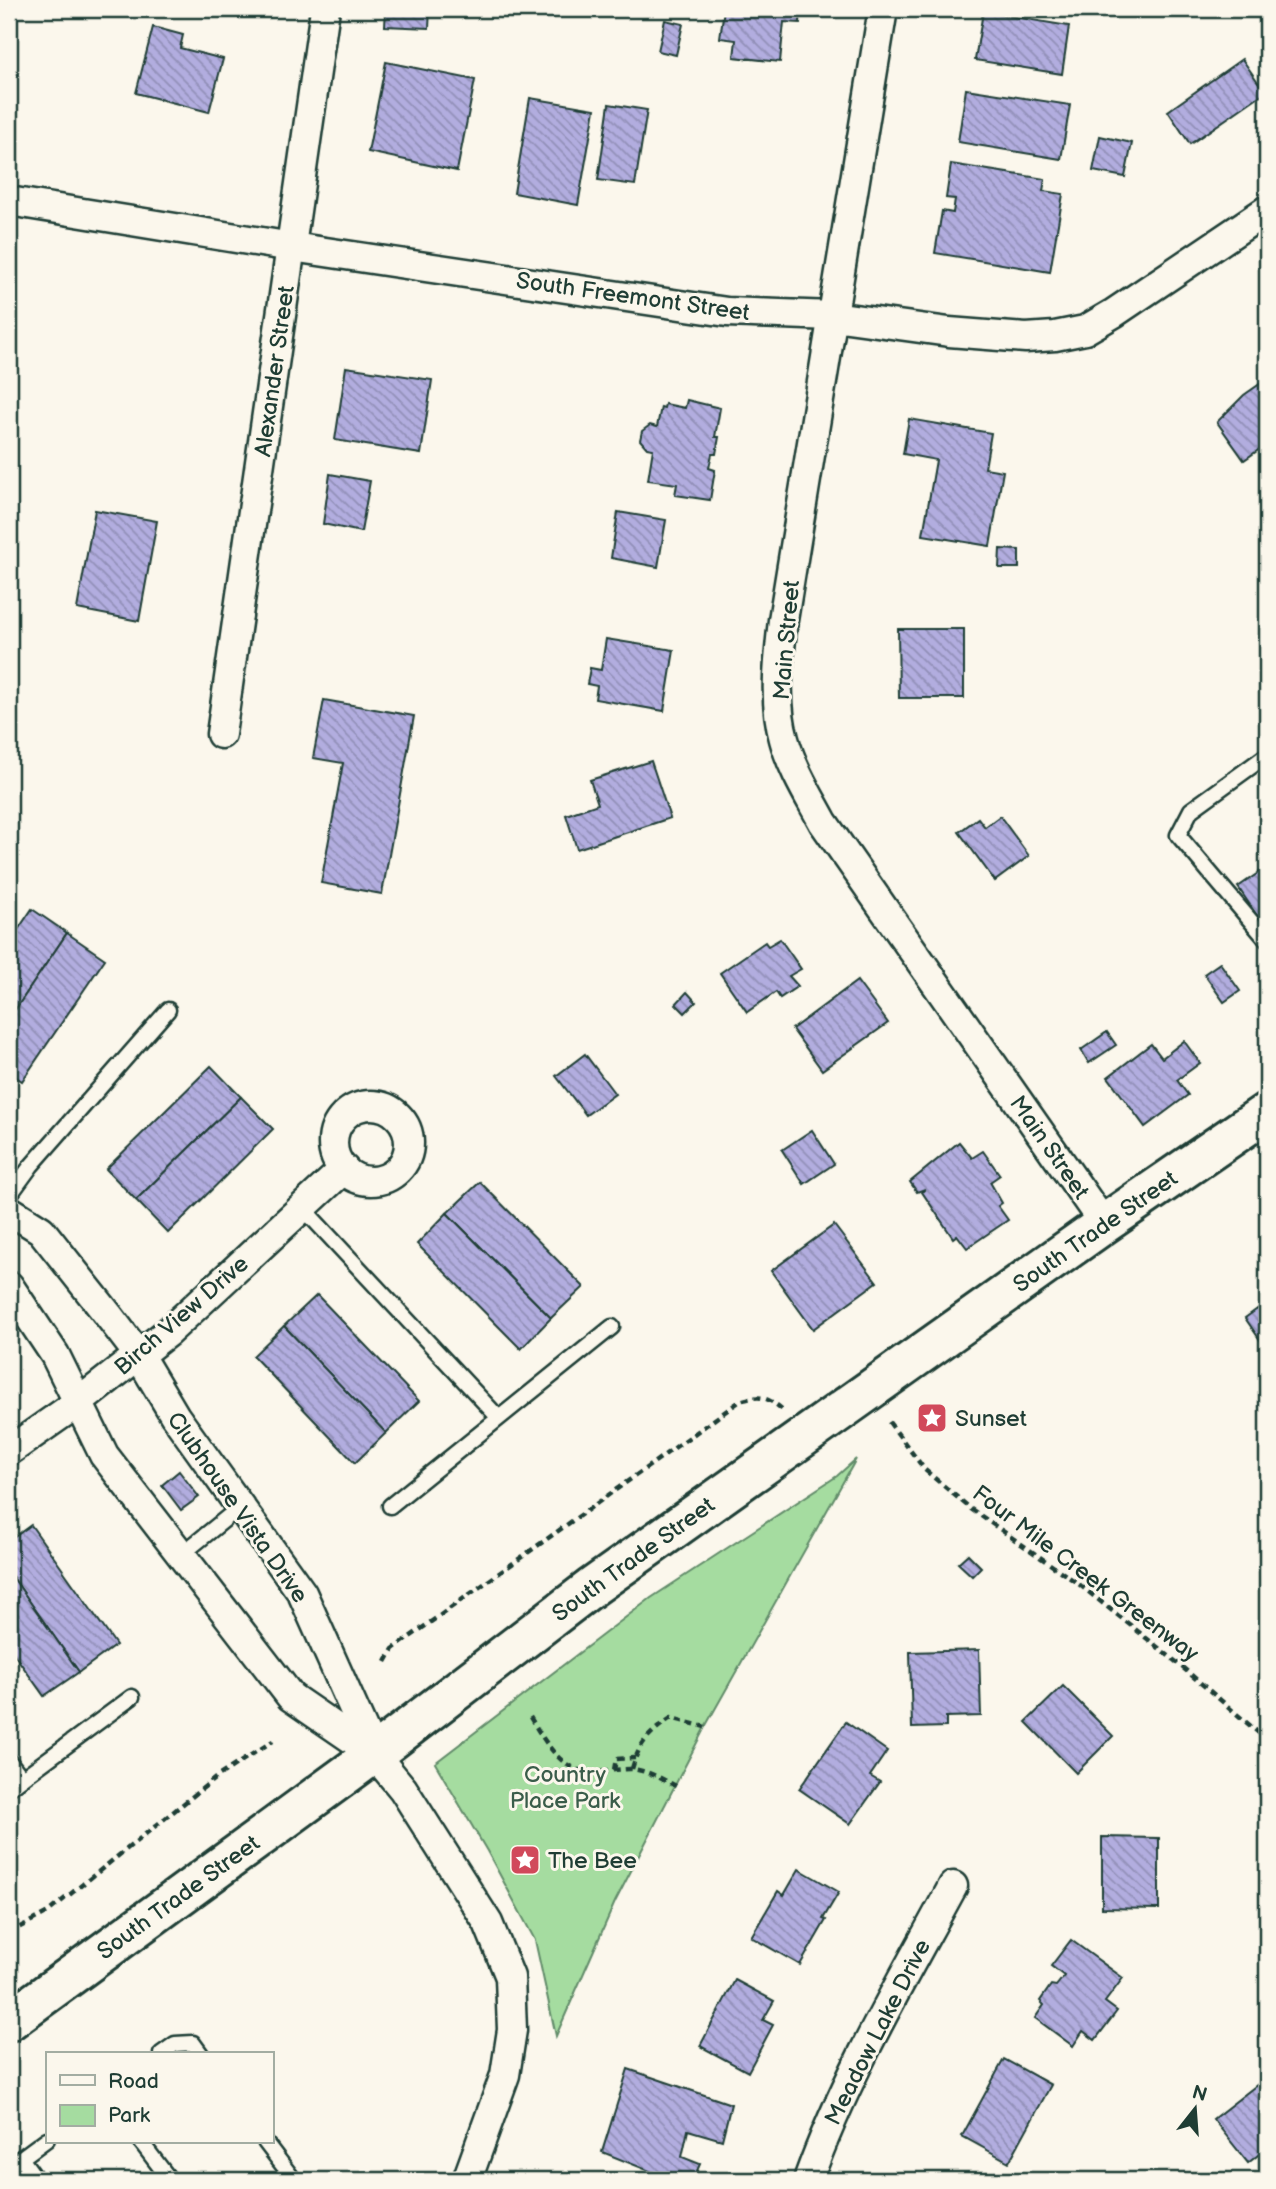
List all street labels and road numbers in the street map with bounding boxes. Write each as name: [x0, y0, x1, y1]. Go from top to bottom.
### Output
street label: South Freemont Street: [514, 267, 751, 327]
street label: Alexander Street: [249, 284, 301, 458]
street label: Main Street: [768, 579, 806, 701]
street label: Main Street: [1003, 1090, 1095, 1205]
street label: South Trade Street: [1008, 1165, 1183, 1299]
street label: Birch View Drive: [109, 1250, 254, 1382]
street label: Clubhouse Vista Drive: [161, 1407, 314, 1609]
street label: Four Mile Creek Greenway: [967, 1480, 1205, 1668]
street label: South Trade Street: [547, 1491, 720, 1628]
street label: South Trade Street: [92, 1829, 265, 1966]
street label: Meadow Lake Drive: [819, 1935, 937, 2130]

